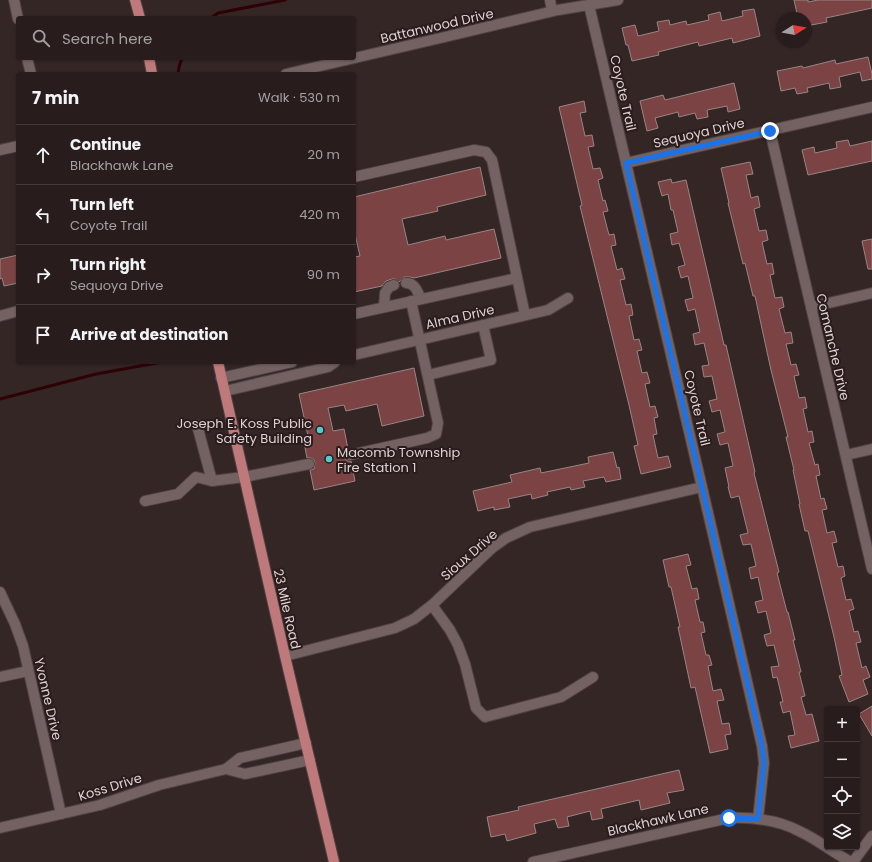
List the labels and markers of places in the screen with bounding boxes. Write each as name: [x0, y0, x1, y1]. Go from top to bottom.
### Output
place label: Joseph E. Koss Public Safety Building: [176, 414, 312, 448]
marker: Joseph E. Koss Public Safety Building: [315, 425, 325, 435]
place label: Macomb Township Fire Station 1: [337, 443, 460, 477]
marker: Macomb Township Fire Station 1: [324, 454, 334, 464]

